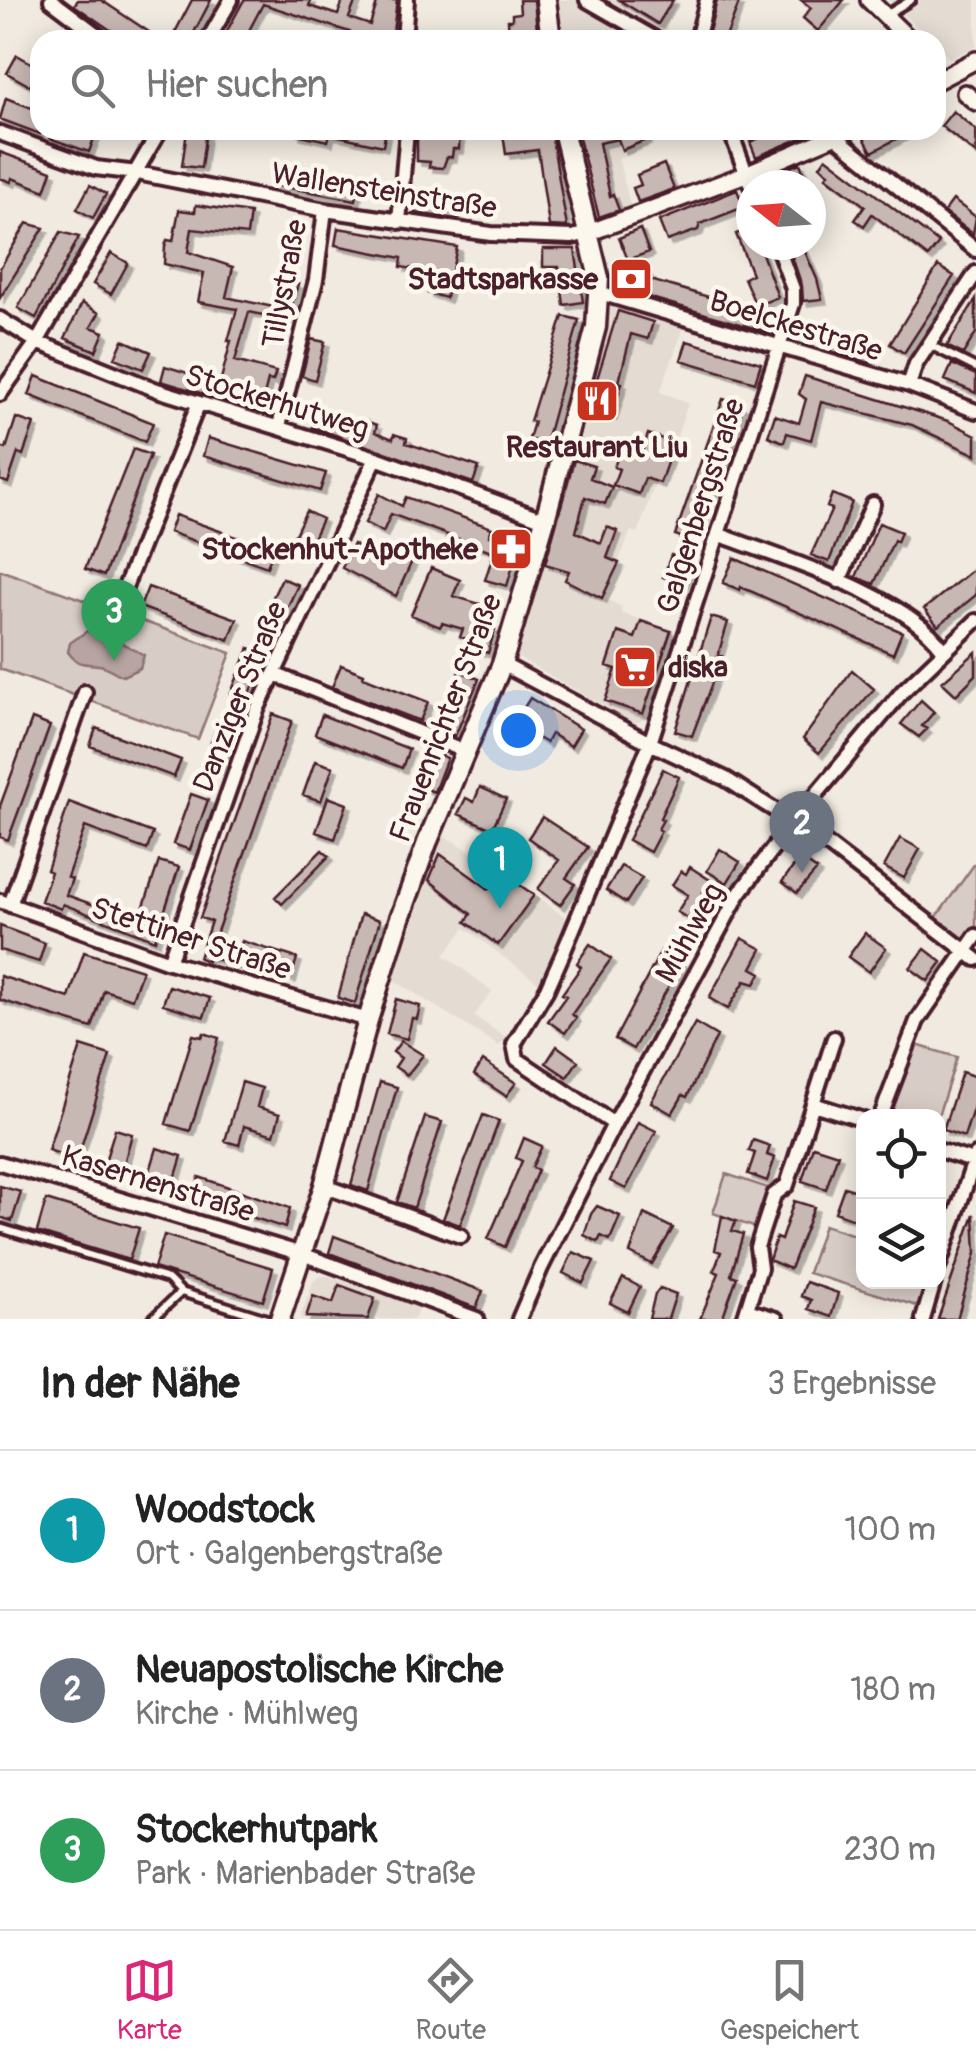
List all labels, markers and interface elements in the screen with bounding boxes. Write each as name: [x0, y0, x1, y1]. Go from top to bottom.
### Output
search box: [30, 30, 946, 140]
icon: search: [65, 58, 120, 113]
text: Hier suchen: [145, 61, 328, 109]
street label: Wallensteinstraße: [269, 155, 499, 227]
north arrow: [736, 170, 826, 260]
street label: Tillystraße: [254, 216, 316, 352]
bank icon: Stadtsparkasse: [608, 256, 654, 302]
place label: Stadtsparkasse: [407, 261, 599, 298]
street label: Boelckestraße: [705, 282, 887, 370]
street label: Stockerhutweg: [181, 356, 373, 448]
restaurant icon: Restaurant Liu: [574, 378, 620, 424]
street label: Galgenbergstraße: [649, 394, 753, 618]
place label: Restaurant Liu: [506, 429, 688, 466]
pharmacy icon: Stockenhut-Apotheke: [488, 526, 534, 572]
place label: Stockenhut-Apotheke: [201, 531, 479, 568]
pin: 3: [82, 578, 146, 661]
street label: Frauenrichter Straße: [382, 588, 511, 848]
street label: Danziger Straße: [185, 596, 295, 798]
supermarket icon: diska: [612, 644, 658, 690]
place label: diska: [668, 649, 728, 686]
your location: [493, 705, 544, 756]
pin: 2: [770, 790, 834, 873]
pin: 1: [468, 826, 532, 909]
street label: Mühlweg: [648, 877, 732, 989]
street label: Stettiner Straße: [86, 889, 296, 989]
map controls: [856, 1109, 946, 1289]
button: locate: [856, 1109, 946, 1199]
street label: Kasernenstraße: [57, 1137, 259, 1231]
button: layers: [856, 1199, 946, 1289]
text: In der Nähe: [40, 1358, 239, 1410]
text: 3 Ergebnisse: [767, 1364, 936, 1404]
text: Woodstock: [135, 1486, 315, 1534]
text: 1: [66, 1510, 79, 1550]
text: 100 m: [844, 1510, 936, 1550]
text: Ort · Galgenbergstraße: [135, 1534, 443, 1574]
text: Neuapostolische Kirche: [135, 1646, 503, 1694]
text: 2: [64, 1670, 81, 1710]
text: 180 m: [850, 1670, 936, 1710]
text: Kirche · Mühlweg: [135, 1694, 358, 1734]
text: Stockerhutpark: [135, 1806, 378, 1854]
text: 3: [64, 1830, 81, 1870]
text: 230 m: [844, 1830, 936, 1870]
text: Park · Marienbader Straße: [135, 1854, 475, 1894]
tab: Karte: [117, 1953, 182, 2048]
tab: Route: [416, 1953, 486, 2048]
tab: Gespeichert: [720, 1953, 859, 2048]

